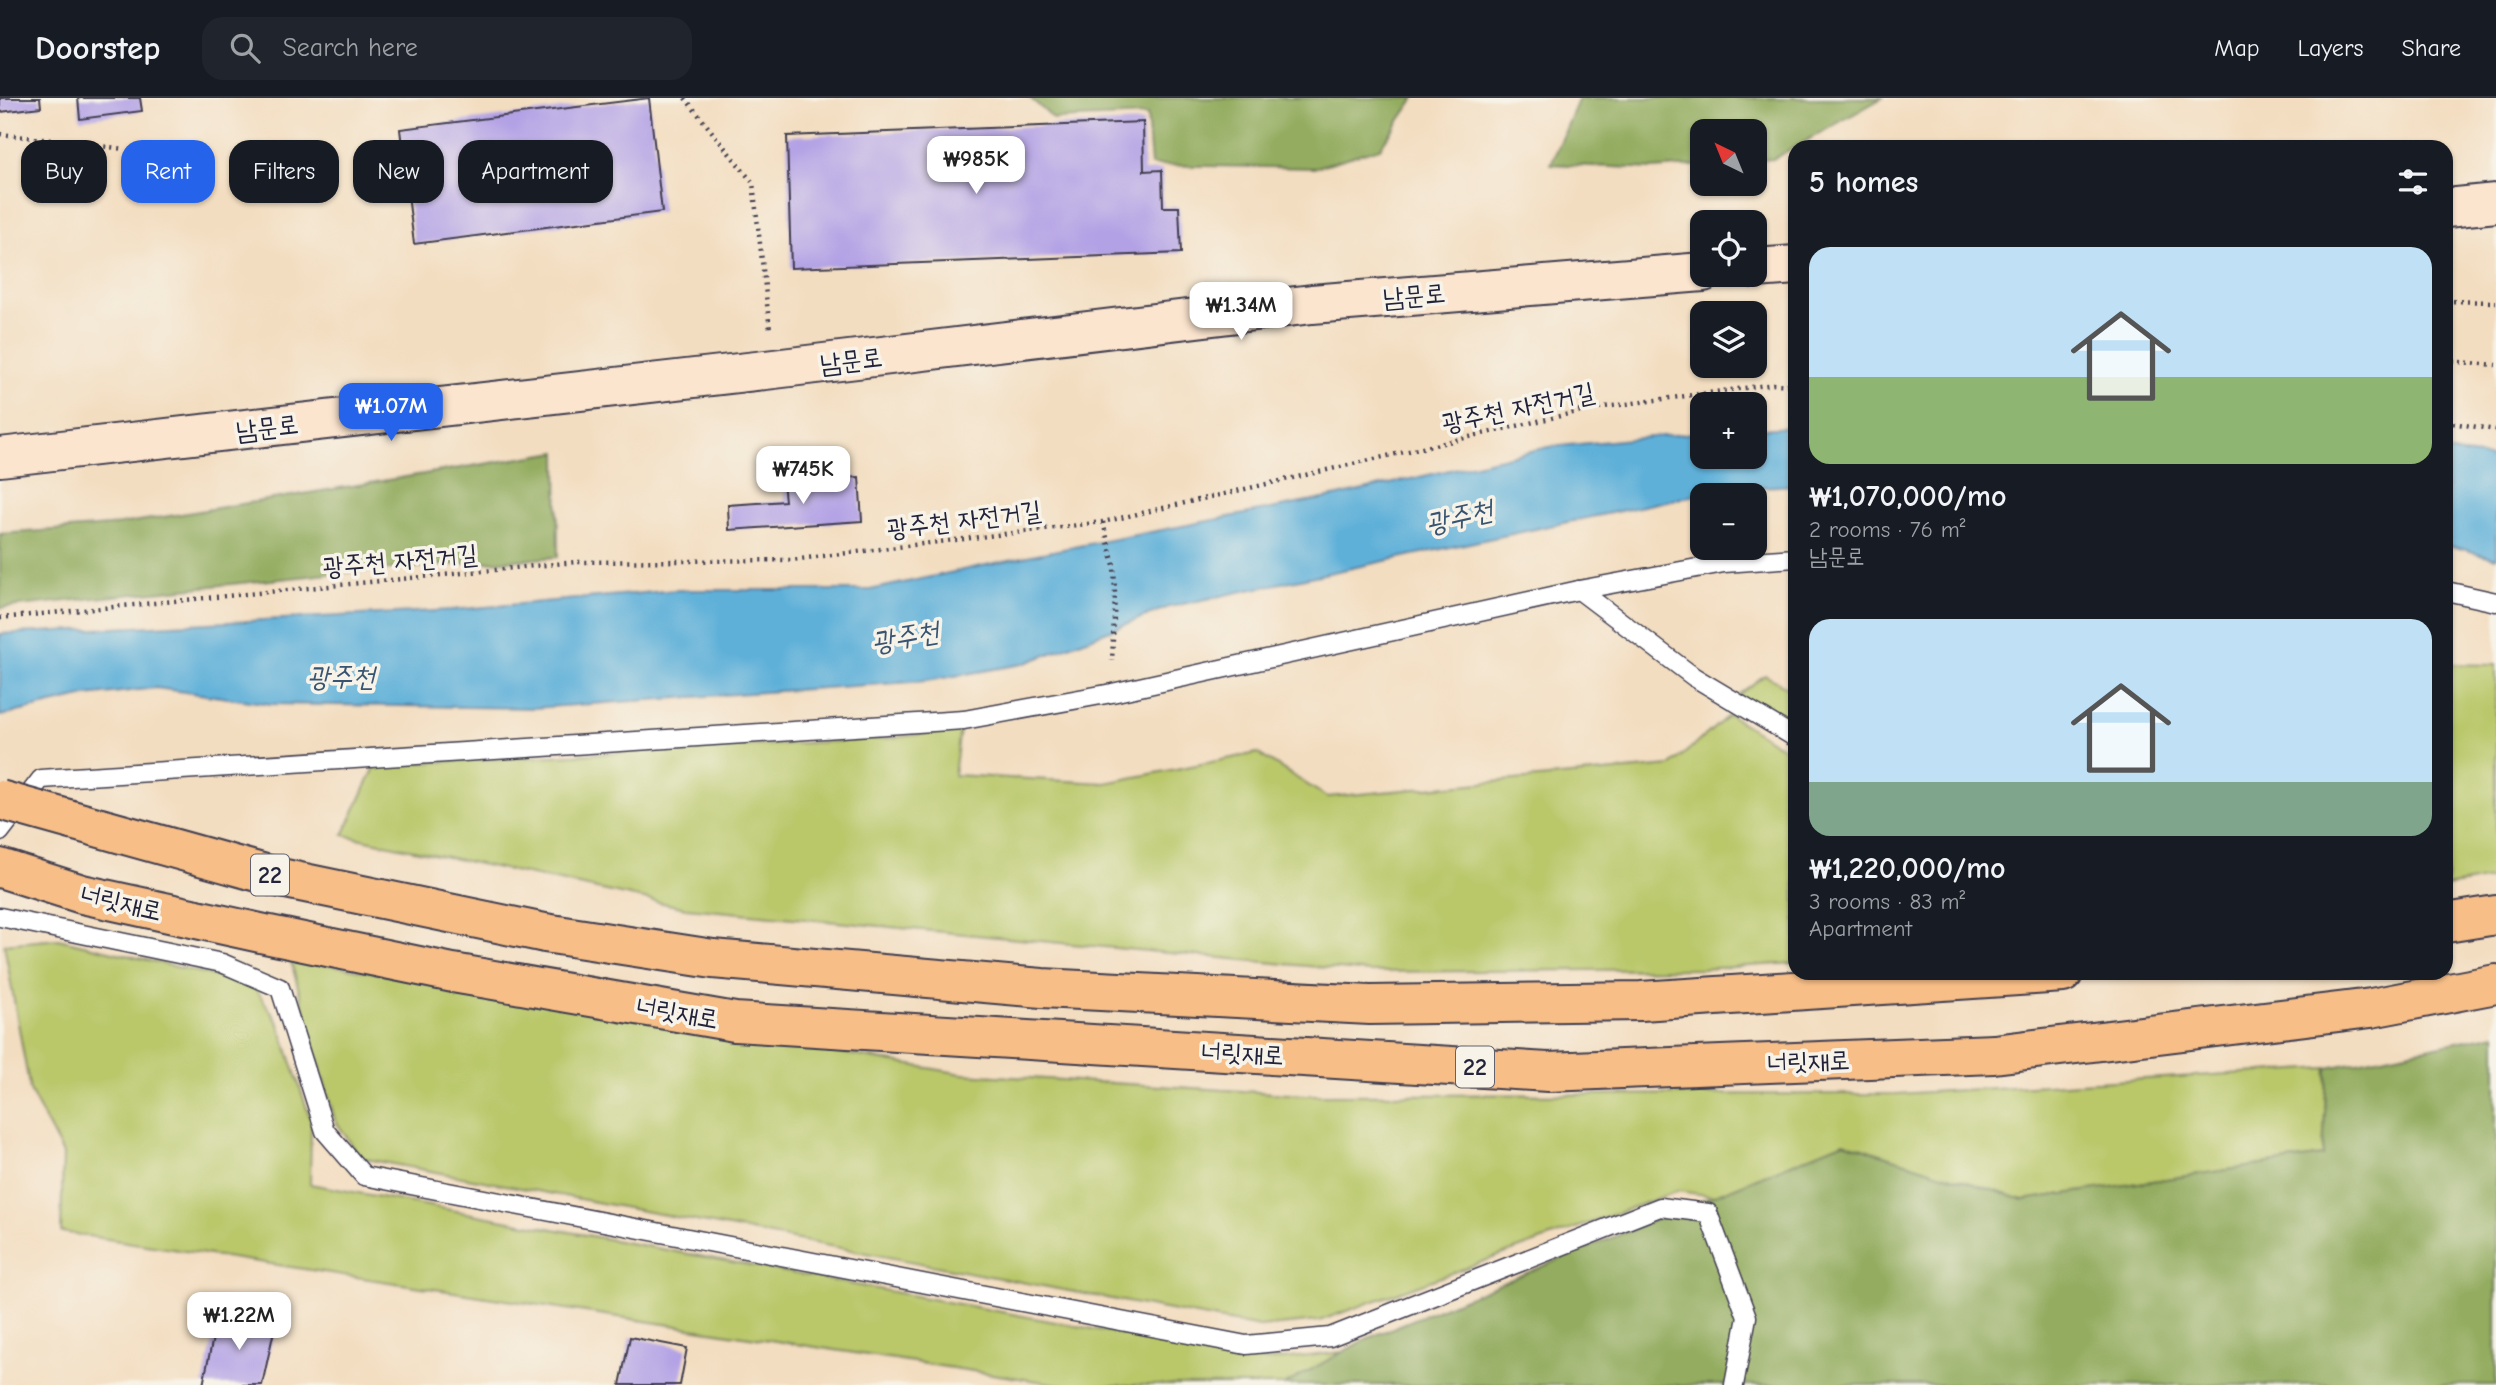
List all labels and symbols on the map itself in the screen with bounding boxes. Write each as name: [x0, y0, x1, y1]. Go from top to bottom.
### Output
north arrow: [1690, 119, 1768, 196]
pin: ₩985K: [927, 136, 1025, 196]
street label: 남문로: [1382, 278, 1447, 314]
pin: ₩1.34M: [1184, 282, 1298, 342]
street label: 남문로: [818, 342, 884, 380]
street label: 광주천 자전거길: [1439, 377, 1597, 439]
pin: ₩1.07M: [334, 384, 448, 443]
street label: 남문로: [234, 409, 300, 447]
pin: ₩745K: [754, 446, 852, 506]
water label: 광주천: [1423, 493, 1498, 540]
street label: 광주천 자전거길: [885, 496, 1043, 544]
street label: 광주천 자전거길: [322, 539, 479, 583]
water label: 광주천: [869, 615, 944, 659]
water label: 광주천: [307, 661, 377, 693]
road number: 22: [251, 854, 289, 896]
street label: 너릿재로: [77, 879, 165, 927]
street label: 너릿재로: [633, 991, 721, 1035]
street label: 너릿재로: [1199, 1037, 1285, 1071]
road number: 22: [1456, 1046, 1494, 1087]
street label: 너릿재로: [1766, 1046, 1850, 1078]
pin: ₩1.22M: [182, 1292, 296, 1352]

